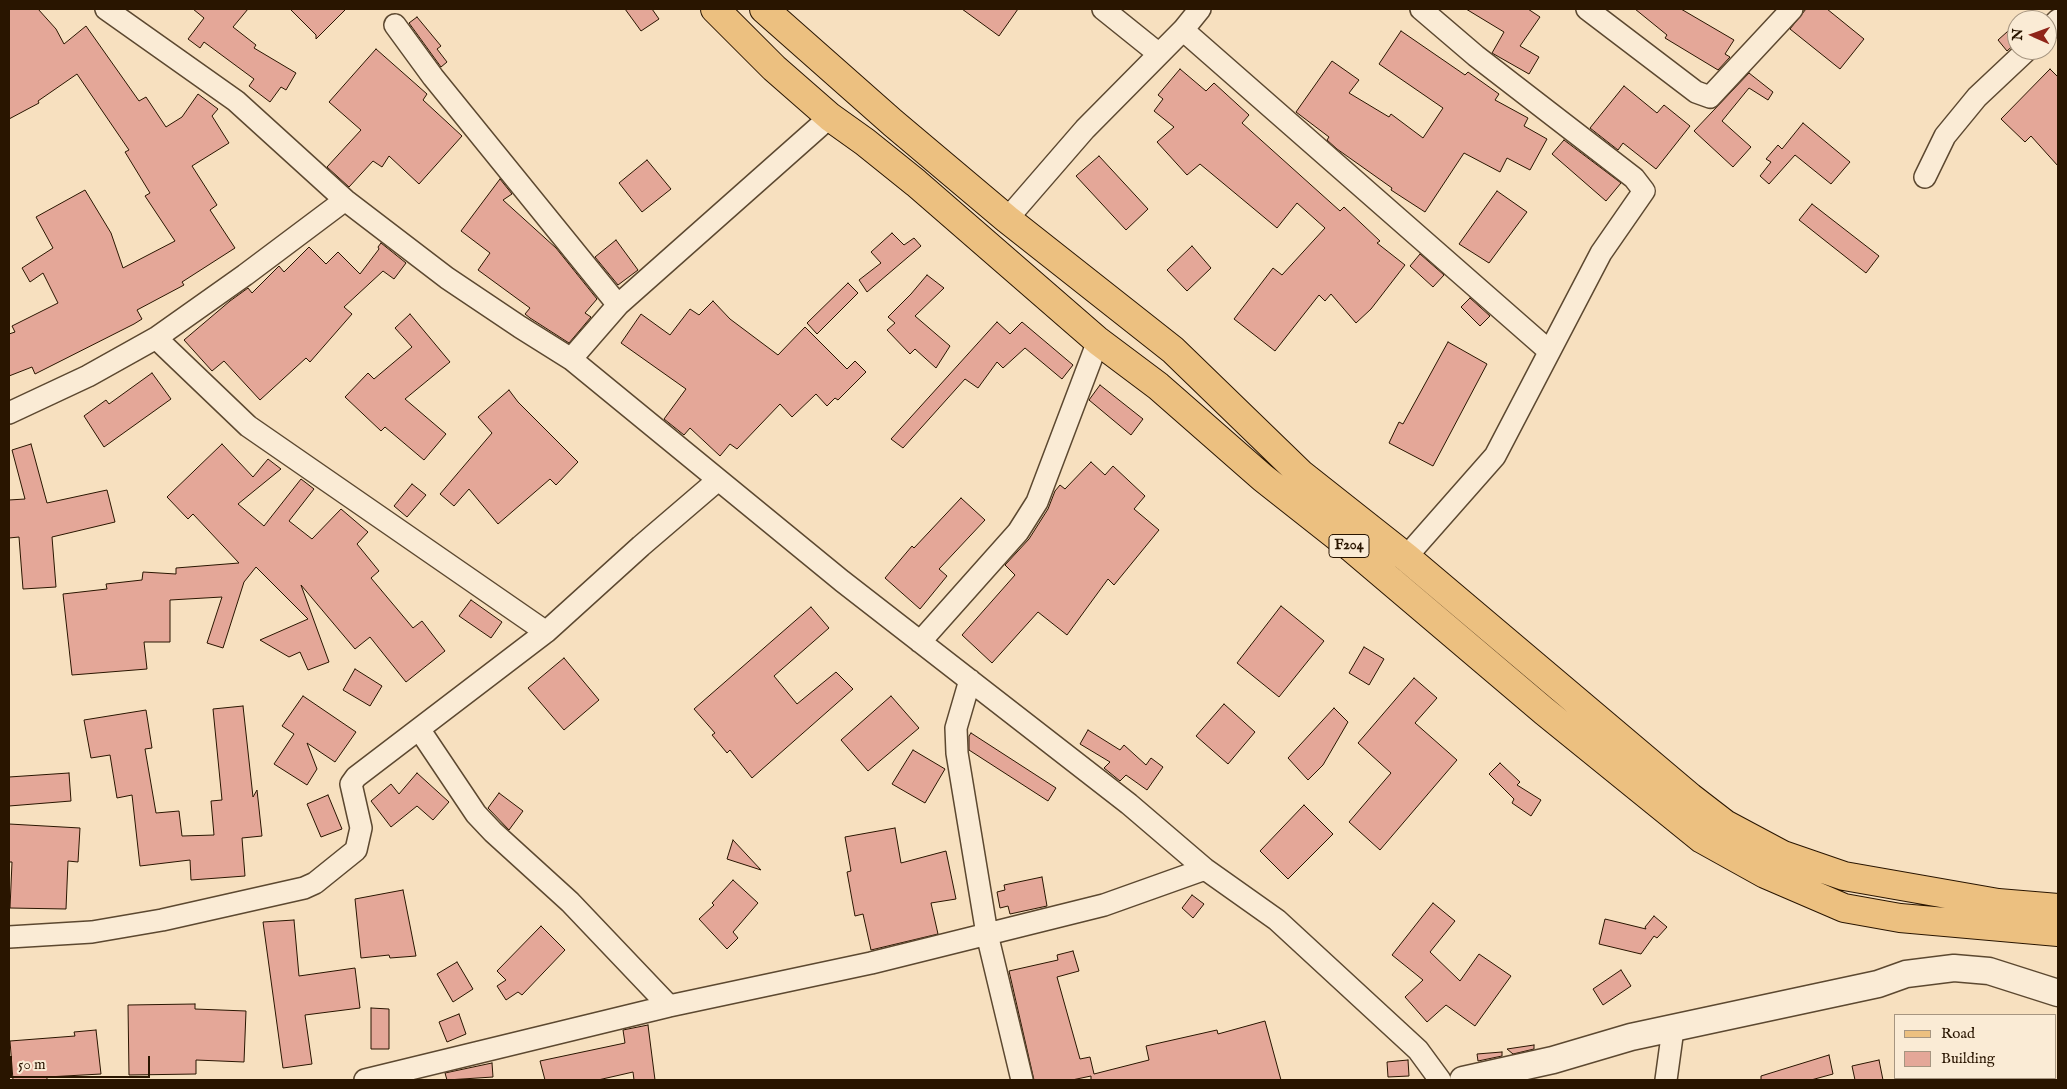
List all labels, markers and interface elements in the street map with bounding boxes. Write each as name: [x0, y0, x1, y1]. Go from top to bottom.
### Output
north arrow: [2007, 10, 2057, 60]
text: N: [2009, 28, 2027, 41]
road number: F204: [1329, 534, 1369, 558]
legend: [1894, 1014, 2057, 1079]
text: Road: [1941, 1024, 1975, 1043]
scale bar: [12, 1046, 152, 1078]
text: Building: [1941, 1049, 1995, 1068]
text: 50 m: [18, 1055, 46, 1074]

